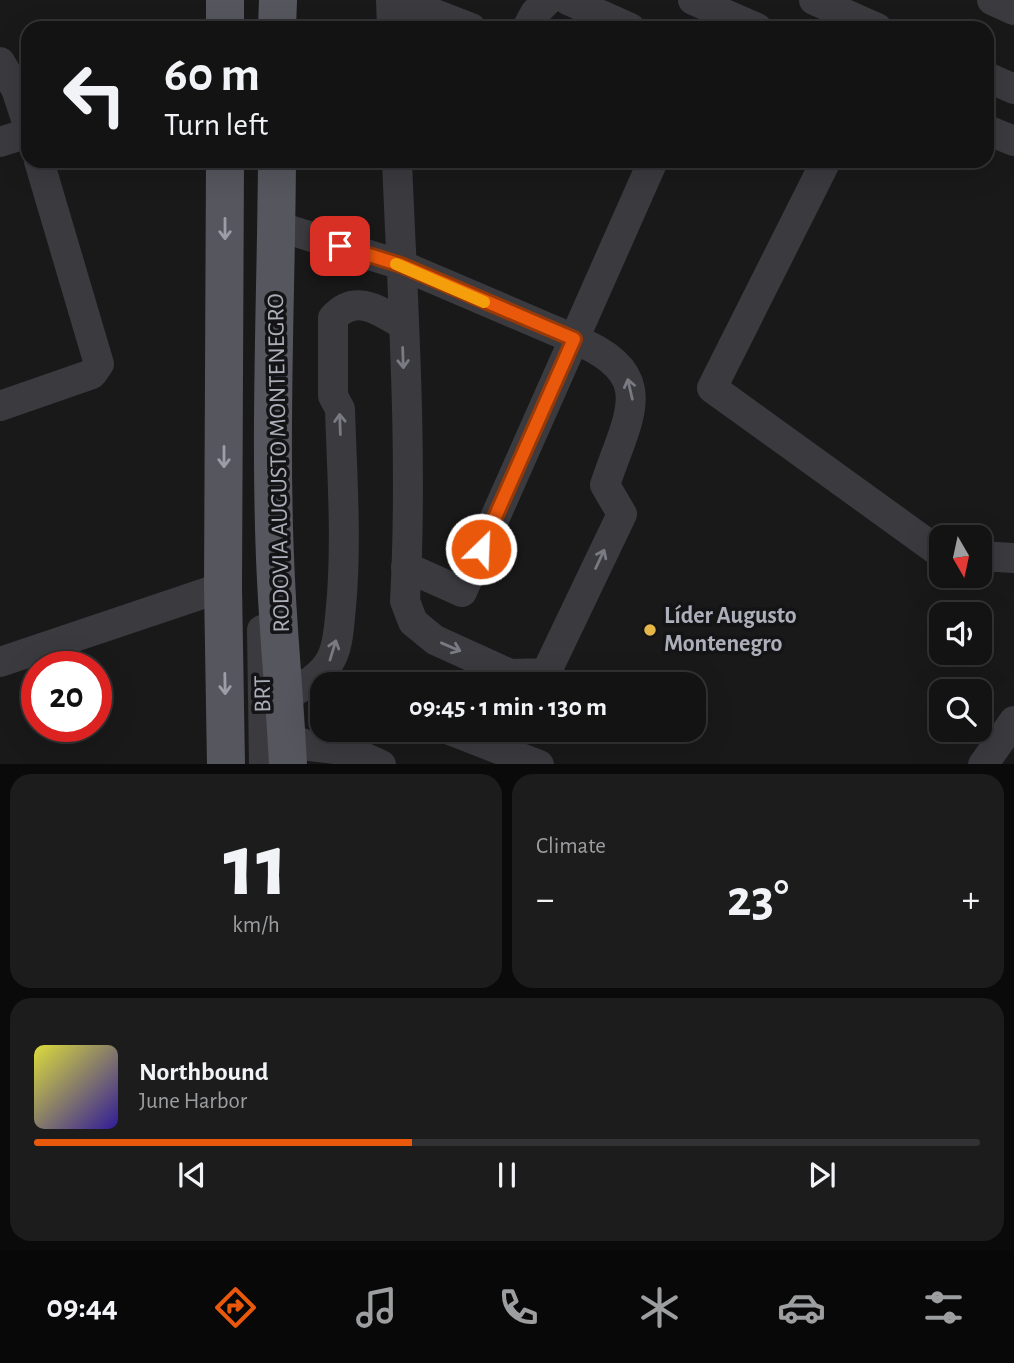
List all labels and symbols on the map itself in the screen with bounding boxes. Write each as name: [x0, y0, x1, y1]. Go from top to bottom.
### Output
pin: [310, 216, 370, 276]
one-way arrow: [218, 217, 232, 240]
street label: RODOVIA AUGUSTO MONTENEGRO: [264, 293, 294, 633]
one-way arrow: [397, 346, 410, 369]
one-way arrow: [622, 378, 635, 400]
one-way arrow: [334, 412, 347, 435]
one-way arrow: [217, 445, 231, 468]
position arrow: [444, 512, 518, 586]
north arrow: [929, 525, 992, 588]
one-way arrow: [594, 549, 608, 570]
place label: Líder Augusto Montenegro: [664, 604, 797, 656]
marker: Líder Augusto Montenegro: [642, 622, 658, 638]
one-way arrow: [328, 639, 341, 661]
one-way arrow: [440, 641, 461, 654]
speed limit sign: 20: [21, 651, 112, 742]
one-way arrow: [218, 672, 232, 695]
street label: BRT: [251, 675, 275, 713]

